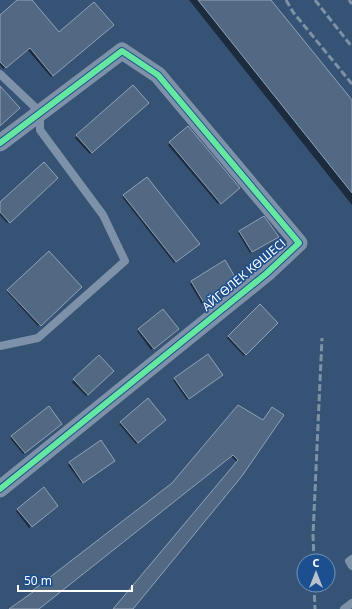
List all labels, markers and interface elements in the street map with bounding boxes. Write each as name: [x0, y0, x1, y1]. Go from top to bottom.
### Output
street label: АЙГӨЛЕК КӨШЕСІ: [198, 234, 289, 315]
north arrow: [296, 553, 336, 593]
text: С: [312, 555, 320, 570]
scale bar: [18, 567, 132, 593]
text: 50 m: [24, 572, 52, 589]

